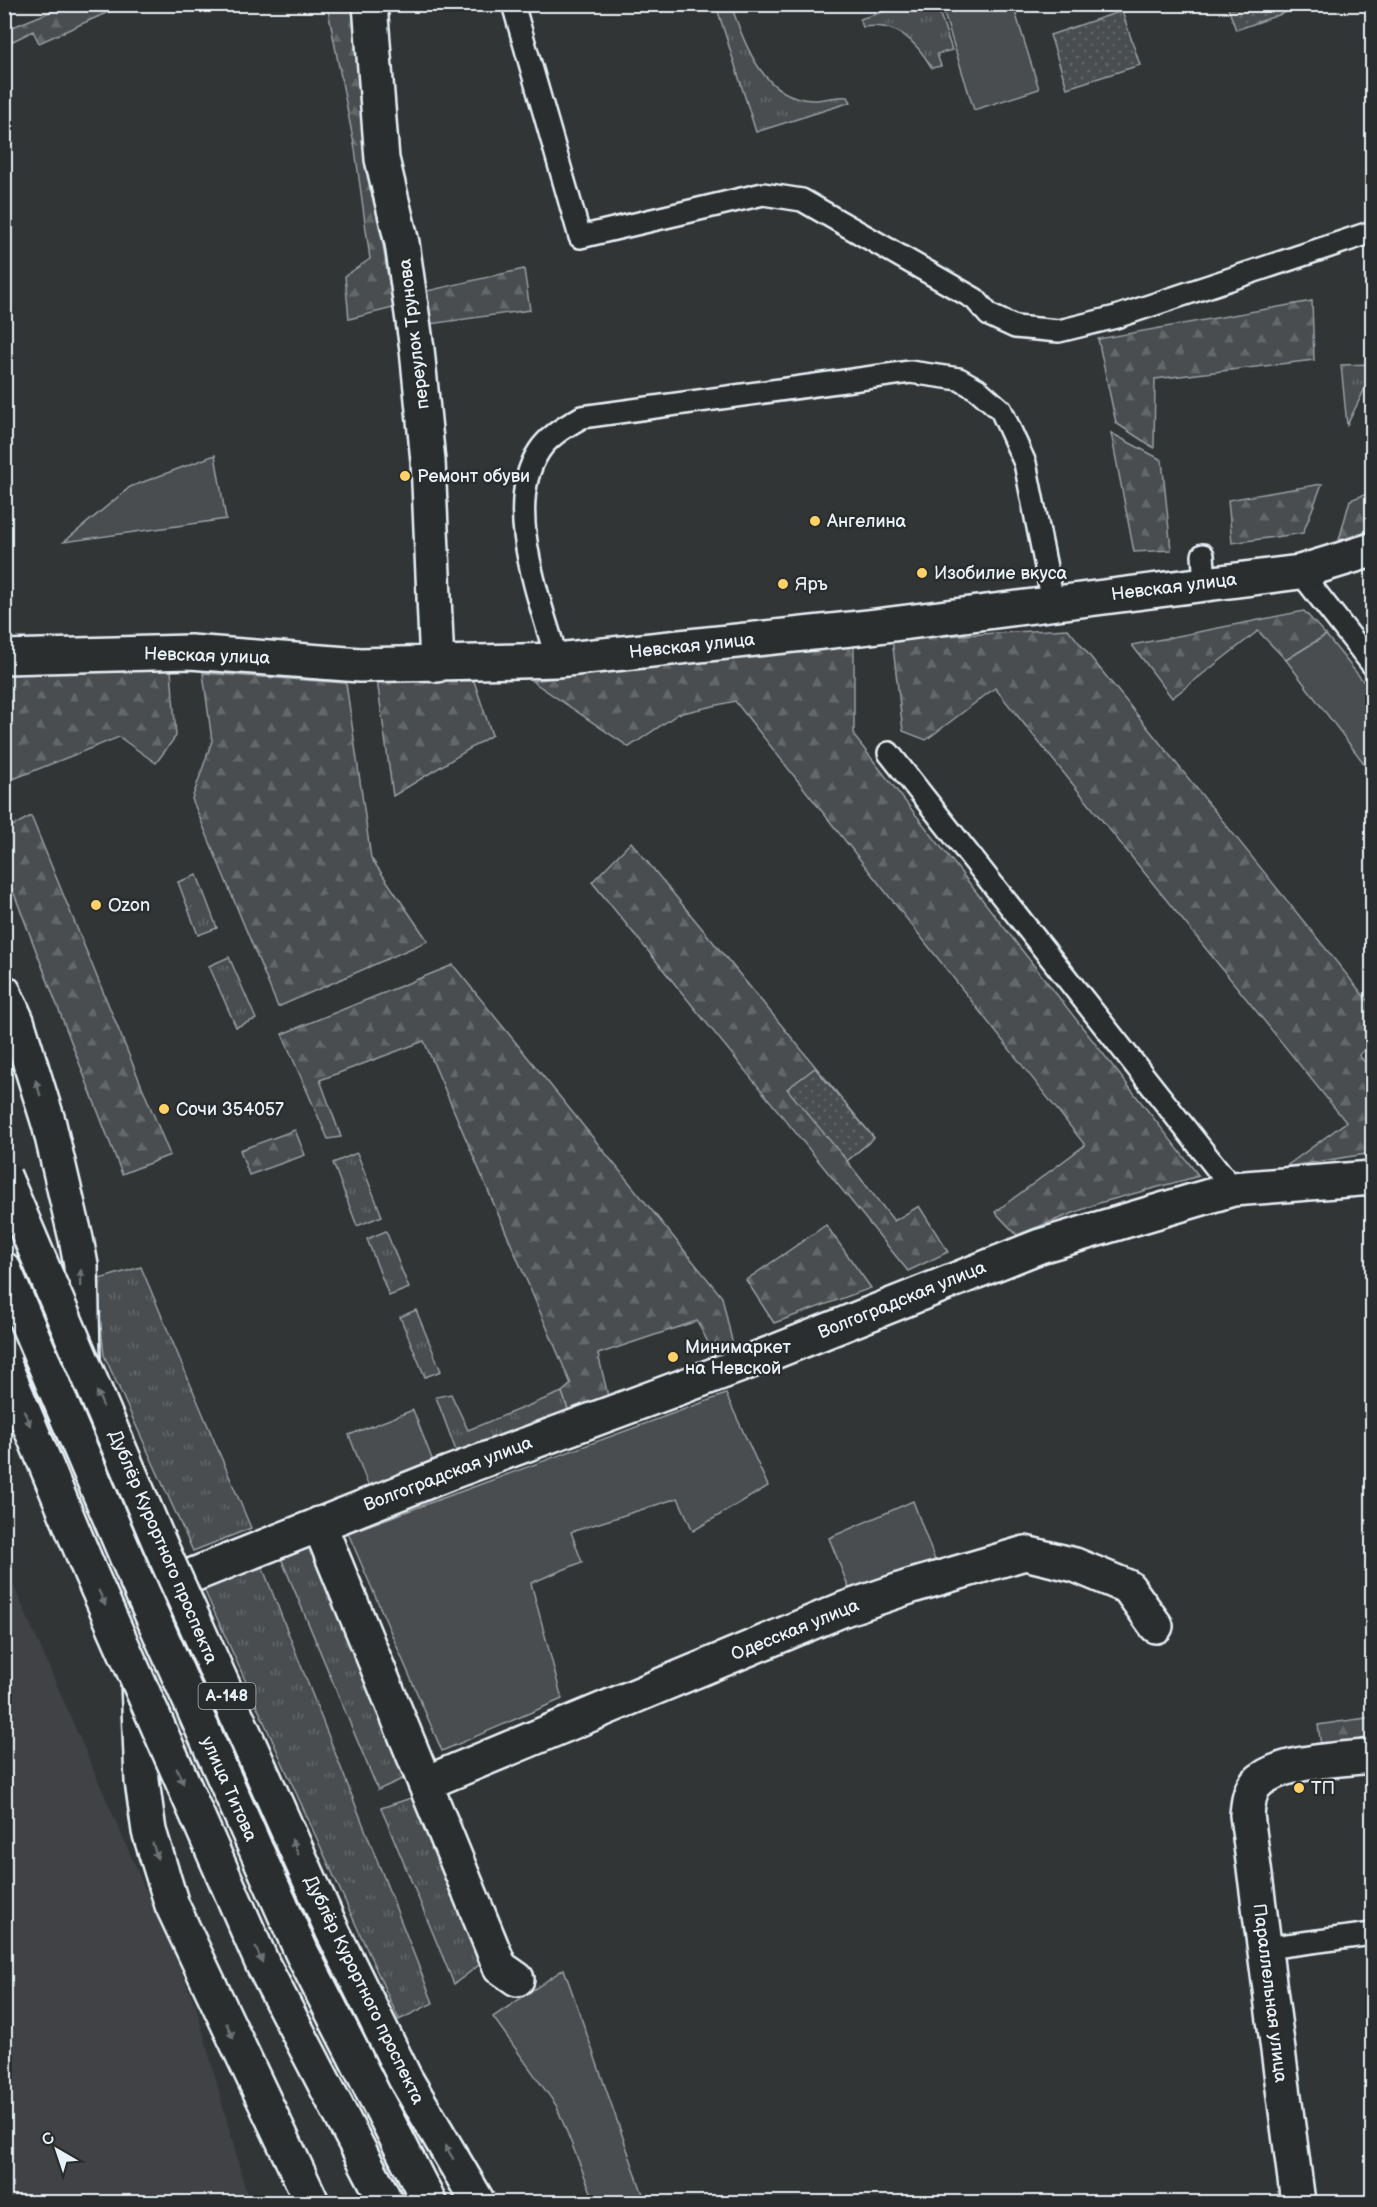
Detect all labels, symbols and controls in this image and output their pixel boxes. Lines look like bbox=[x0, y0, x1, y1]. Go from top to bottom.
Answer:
street label: переулок Трунова bbox=[394, 257, 434, 410]
place label: Ремонт обуви bbox=[417, 466, 530, 487]
marker: Ремонт обуви bbox=[398, 469, 412, 483]
place label: Ангелина bbox=[826, 511, 907, 532]
marker: Ангелина bbox=[808, 514, 822, 528]
place label: Изобилие вкуса bbox=[934, 563, 1068, 584]
marker: Изобилие вкуса bbox=[915, 566, 929, 580]
street label: Невская улица bbox=[1110, 569, 1238, 605]
place label: Яръ bbox=[795, 574, 828, 595]
marker: Яръ bbox=[776, 577, 790, 591]
street label: Невская улица bbox=[628, 629, 756, 663]
street label: Невская улица bbox=[144, 643, 271, 669]
place label: Ozon bbox=[108, 895, 150, 916]
marker: Ozon bbox=[89, 898, 103, 912]
one-way arrow bbox=[33, 1079, 42, 1097]
place label: Сочи 354057 bbox=[176, 1099, 284, 1120]
marker: Сочи 354057 bbox=[157, 1102, 171, 1116]
street label: Волгоградская улица bbox=[815, 1257, 989, 1343]
one-way arrow bbox=[76, 1269, 86, 1288]
place label: Минимаркет на Невской bbox=[685, 1337, 792, 1379]
marker: Минимаркет на Невской bbox=[666, 1350, 680, 1364]
one-way arrow bbox=[95, 1389, 105, 1407]
one-way arrow bbox=[22, 1409, 32, 1427]
street label: Дублёр Курортного проспекта bbox=[104, 1427, 222, 1667]
street label: Волгоградская улица bbox=[361, 1432, 536, 1516]
one-way arrow bbox=[97, 1589, 107, 1607]
street label: Одесская улица bbox=[728, 1595, 862, 1665]
road number: А-148 bbox=[198, 1683, 256, 1709]
street label: улица Титова bbox=[197, 1733, 262, 1845]
one-way arrow bbox=[175, 1768, 185, 1786]
place label: ТП bbox=[1311, 1778, 1335, 1799]
marker: ТП bbox=[1292, 1781, 1306, 1795]
one-way arrow bbox=[289, 1838, 299, 1856]
one-way arrow bbox=[151, 1842, 161, 1860]
street label: Дублёр Курортного проспекта bbox=[299, 1872, 429, 2108]
street label: Параллельная улица bbox=[1249, 1902, 1291, 2084]
one-way arrow bbox=[254, 1946, 264, 1964]
one-way arrow bbox=[226, 2022, 235, 2039]
north arrow bbox=[27, 2120, 87, 2180]
text: С bbox=[38, 2129, 59, 2150]
one-way arrow bbox=[443, 2144, 454, 2160]

